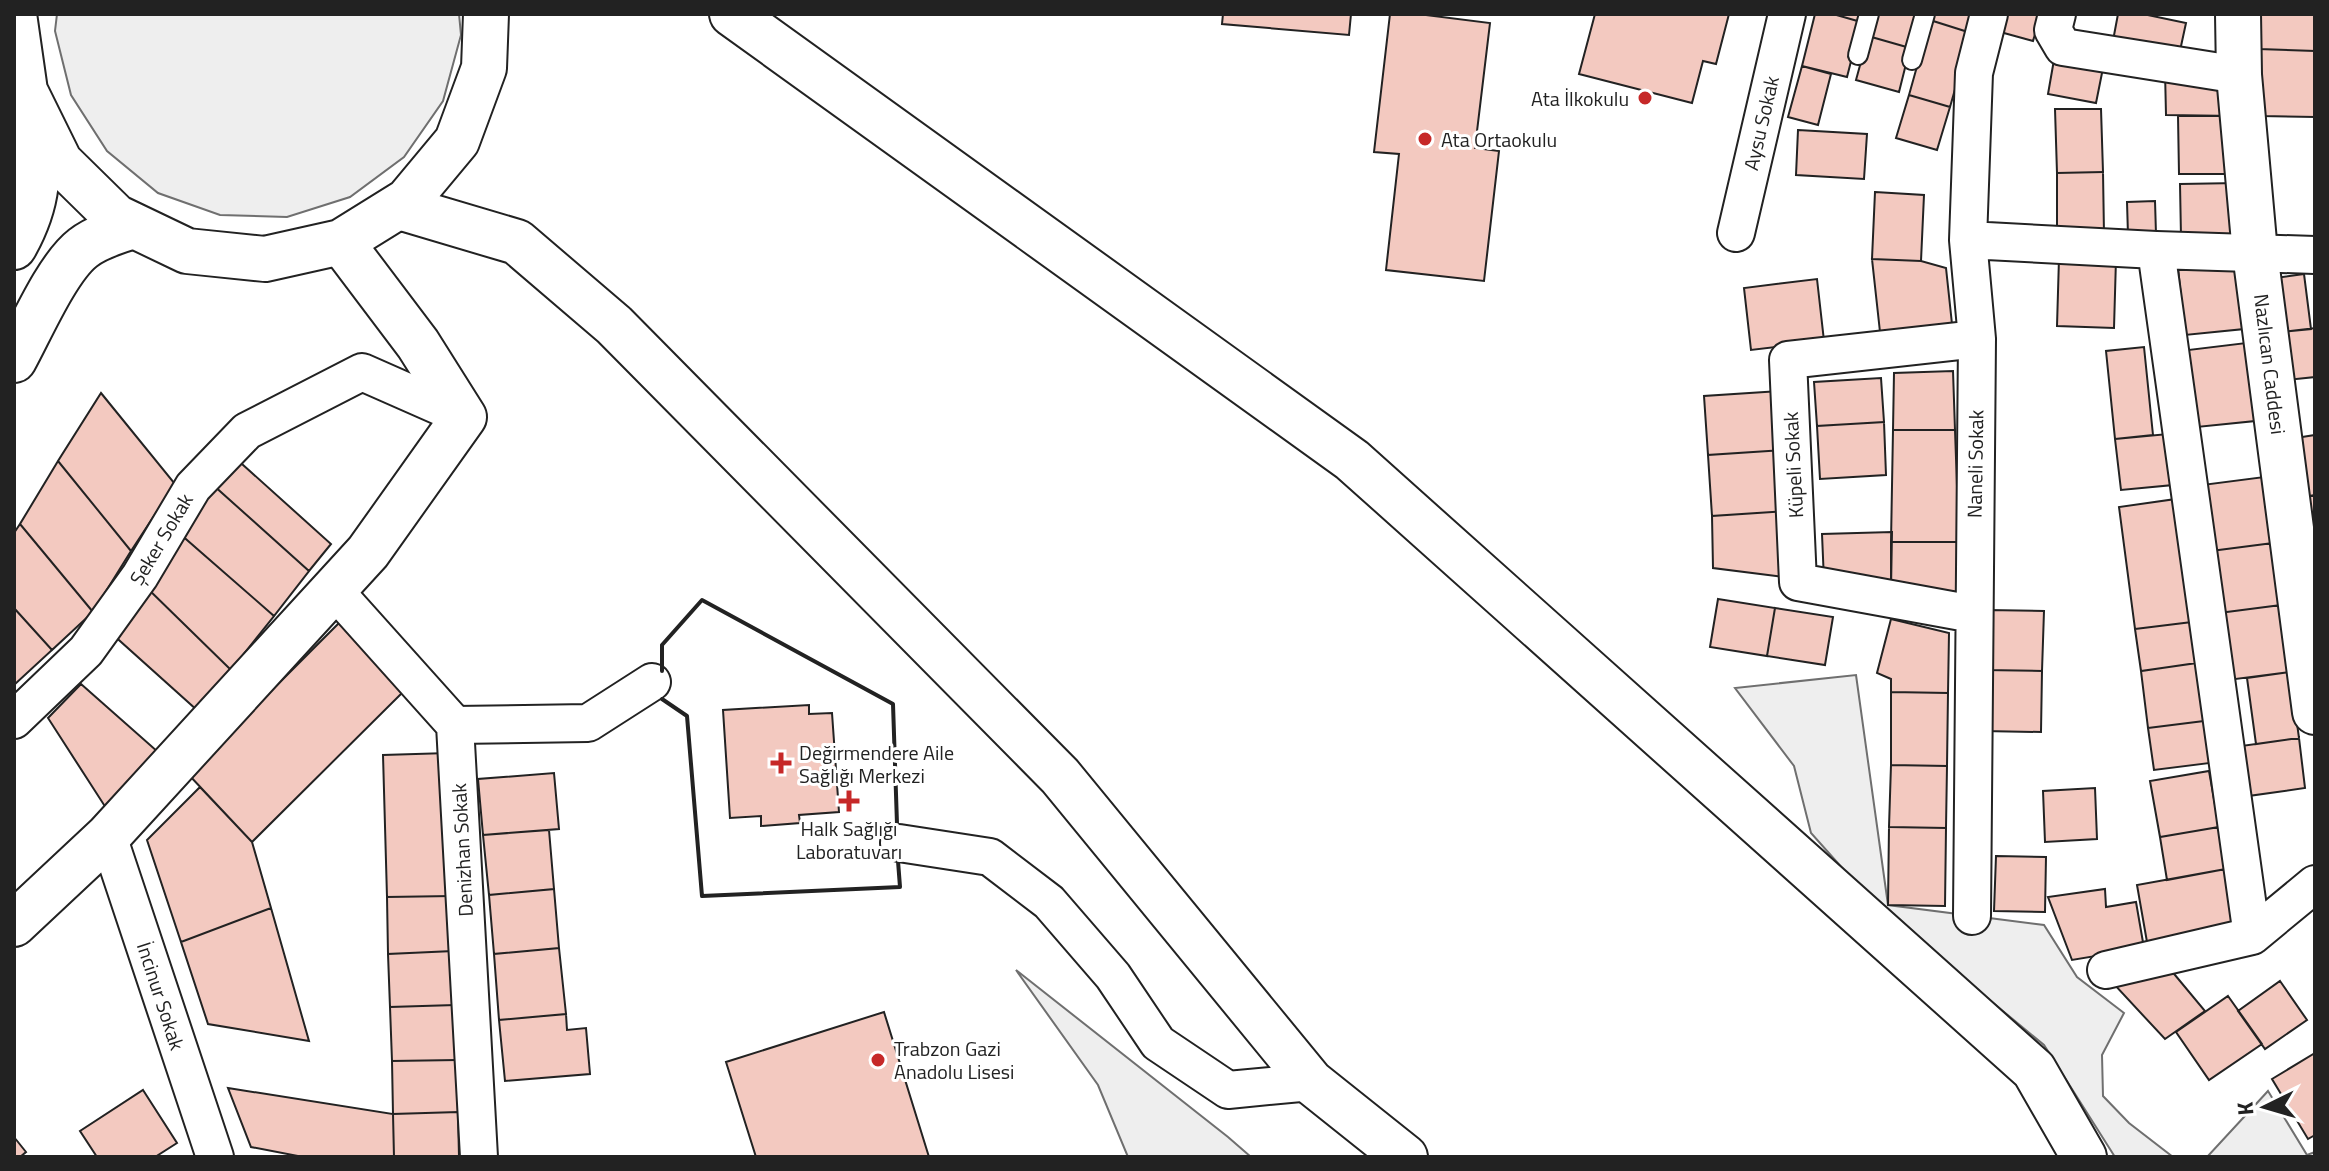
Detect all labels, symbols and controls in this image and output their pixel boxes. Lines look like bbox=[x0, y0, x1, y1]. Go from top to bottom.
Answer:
street label: Aysu Sokak bbox=[1735, 72, 1787, 173]
place label: Ata İlkokulu bbox=[1531, 83, 1629, 114]
marker: Ata İlkokulu bbox=[1636, 89, 1654, 107]
place label: Ata Ortaokulu bbox=[1441, 124, 1557, 155]
marker: Ata Ortaokulu bbox=[1416, 130, 1434, 148]
street label: Nazlıcan Caddesi bbox=[2246, 292, 2294, 436]
street label: Naneli Sokak bbox=[1959, 409, 1991, 518]
street label: Küpeli Sokak bbox=[1775, 411, 1811, 519]
street label: Şeker Sokak bbox=[121, 487, 201, 591]
place label: Değirmendere Aile Sağlığı Merkezi bbox=[799, 737, 954, 791]
marker: Değirmendere Aile Sağlığı Merkezi bbox=[770, 752, 792, 774]
street label: Denizhan Sokak bbox=[443, 782, 481, 918]
marker: Halk Sağlığı Laboratuvarı bbox=[838, 790, 860, 812]
place label: Halk Sağlığı Laboratuvarı bbox=[796, 813, 902, 867]
street label: İncinur Sokak bbox=[129, 938, 193, 1054]
place label: Trabzon Gazi Anadolu Lisesi bbox=[894, 1033, 1015, 1087]
marker: Trabzon Gazi Anadolu Lisesi bbox=[869, 1051, 887, 1069]
north arrow bbox=[2225, 1067, 2305, 1147]
text: K bbox=[2228, 1101, 2263, 1117]

